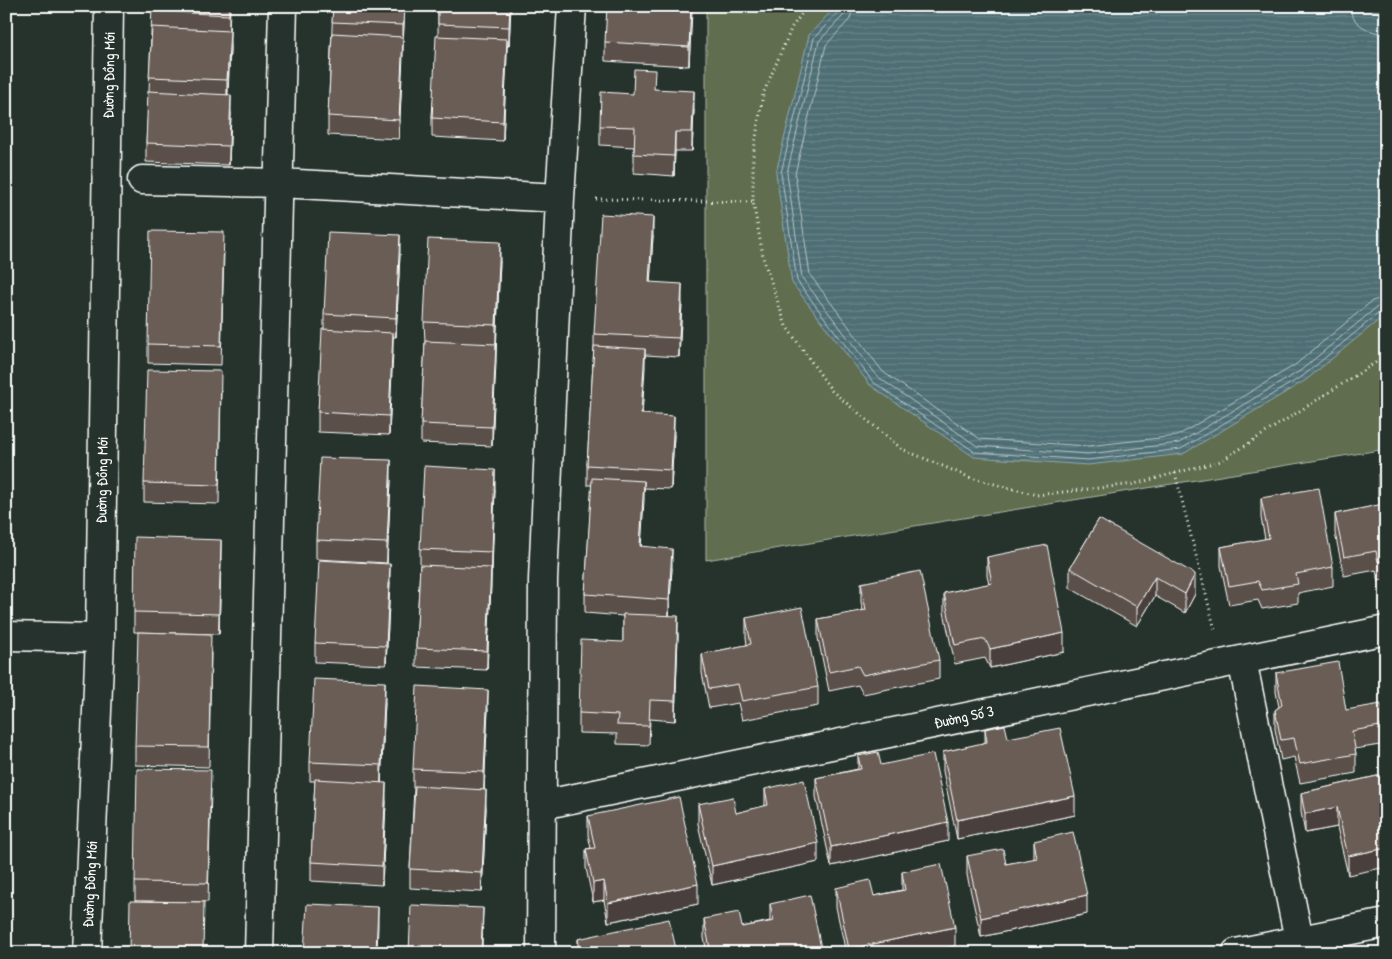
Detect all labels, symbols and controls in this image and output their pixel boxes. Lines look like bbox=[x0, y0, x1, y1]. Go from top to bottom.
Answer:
street label: Đường Đồng Mới bbox=[97, 31, 120, 119]
street label: Đường Đồng Mới bbox=[90, 436, 113, 524]
street label: Đường Số 3 bbox=[932, 700, 996, 733]
street label: Đường Đồng Mới bbox=[77, 840, 102, 928]

